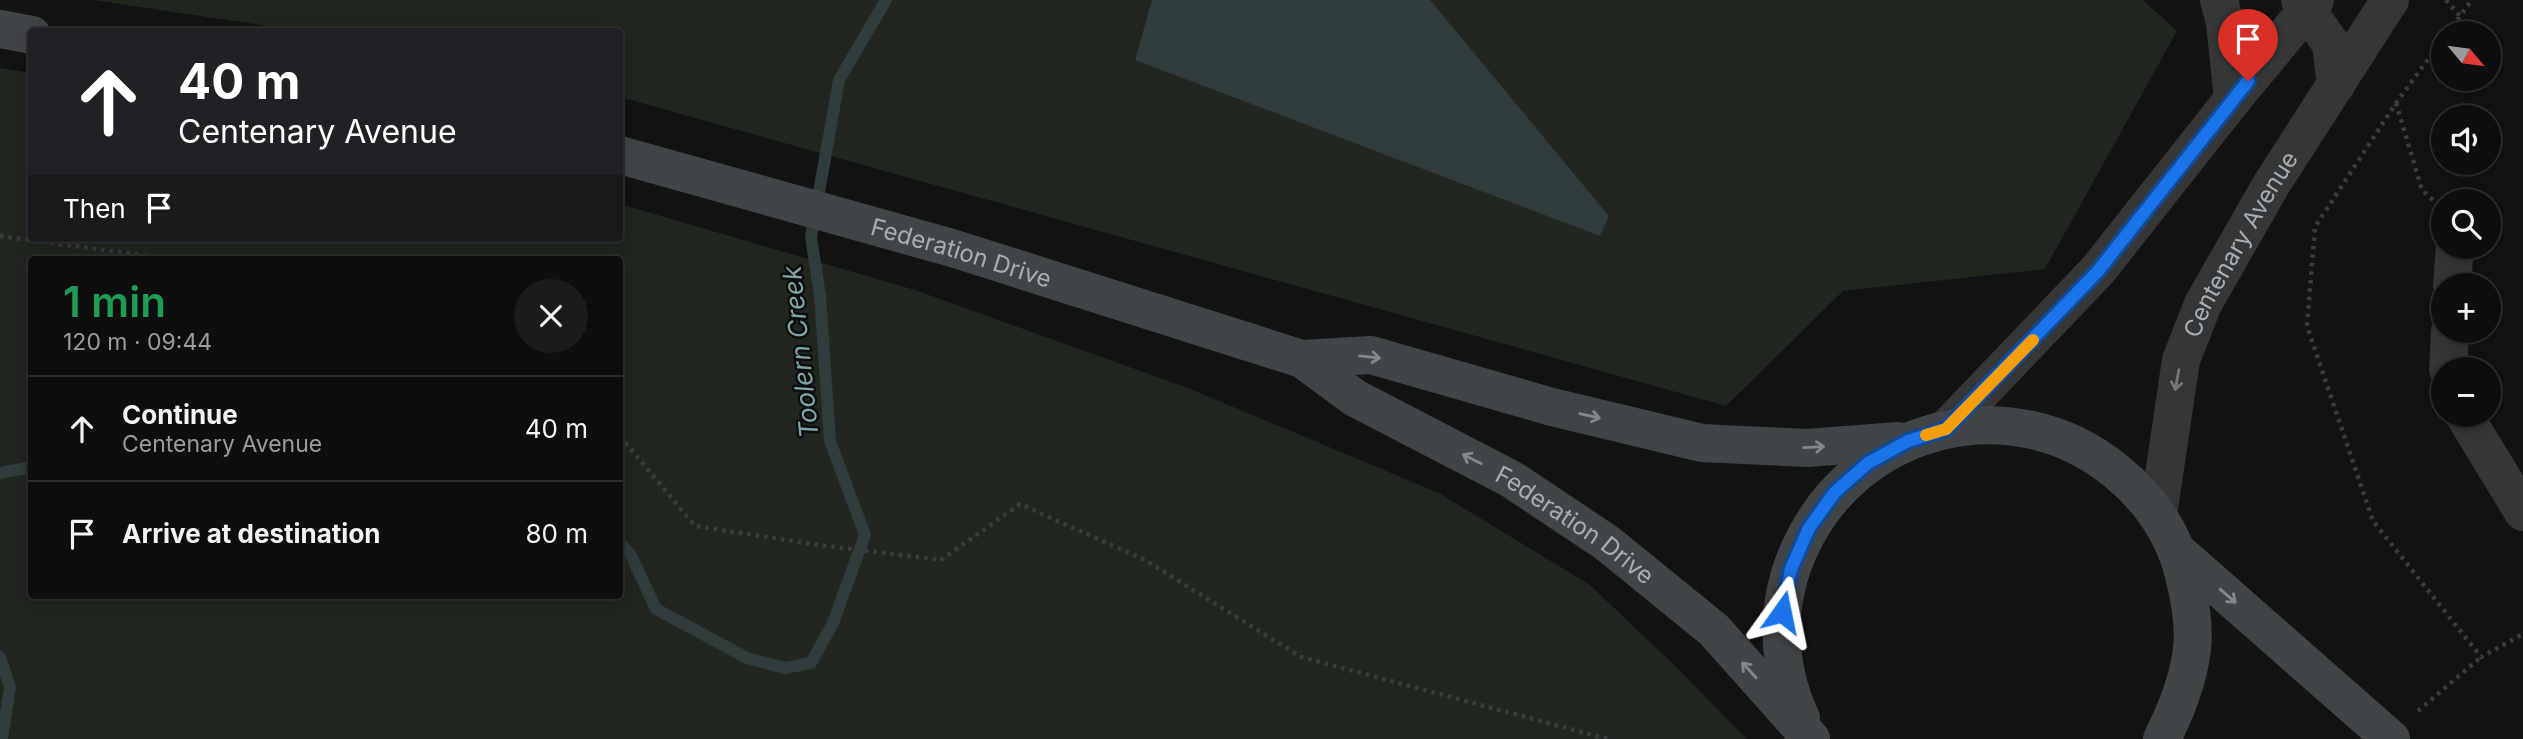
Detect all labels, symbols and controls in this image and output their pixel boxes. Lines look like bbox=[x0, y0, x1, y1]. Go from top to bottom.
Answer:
pin bbox=[2218, 9, 2278, 81]
icon: arrive bbox=[2229, 20, 2267, 58]
north arrow bbox=[2431, 21, 2501, 91]
map controls bbox=[2431, 21, 2501, 427]
text: 40 m bbox=[178, 52, 301, 111]
icon: ahead bbox=[63, 56, 154, 147]
button: sound bbox=[2431, 105, 2501, 175]
text: Centenary Avenue bbox=[178, 112, 457, 151]
street label: Centenary Avenue bbox=[2177, 146, 2304, 341]
icon: arrive bbox=[140, 189, 178, 227]
button: search bbox=[2431, 189, 2501, 259]
text: Then bbox=[63, 193, 126, 224]
street label: Federation Drive bbox=[868, 212, 1055, 293]
water label: Toolern Creek bbox=[775, 264, 824, 440]
button: + bbox=[2431, 273, 2501, 343]
text: 1 min bbox=[63, 276, 166, 327]
button: close bbox=[514, 279, 588, 353]
text: 120 m · 09:44 bbox=[63, 328, 212, 356]
one-way arrow bbox=[1358, 351, 1381, 364]
button: − bbox=[2431, 357, 2501, 427]
one-way arrow bbox=[2170, 369, 2183, 391]
text: Continue bbox=[122, 399, 238, 430]
icon: ahead bbox=[63, 410, 101, 448]
one-way arrow bbox=[1578, 410, 1601, 423]
text: 40 m bbox=[525, 413, 588, 444]
text: Centenary Avenue bbox=[122, 430, 322, 458]
one-way arrow bbox=[1802, 440, 1825, 453]
one-way arrow bbox=[1462, 452, 1483, 465]
street label: Federation Drive bbox=[1491, 459, 1660, 590]
icon: arrive bbox=[63, 515, 101, 553]
text: Arrive at destination bbox=[122, 518, 381, 549]
text: 80 m bbox=[525, 518, 588, 549]
position arrow bbox=[1745, 575, 1819, 649]
one-way arrow bbox=[2219, 588, 2237, 604]
one-way arrow bbox=[1741, 661, 1757, 679]

